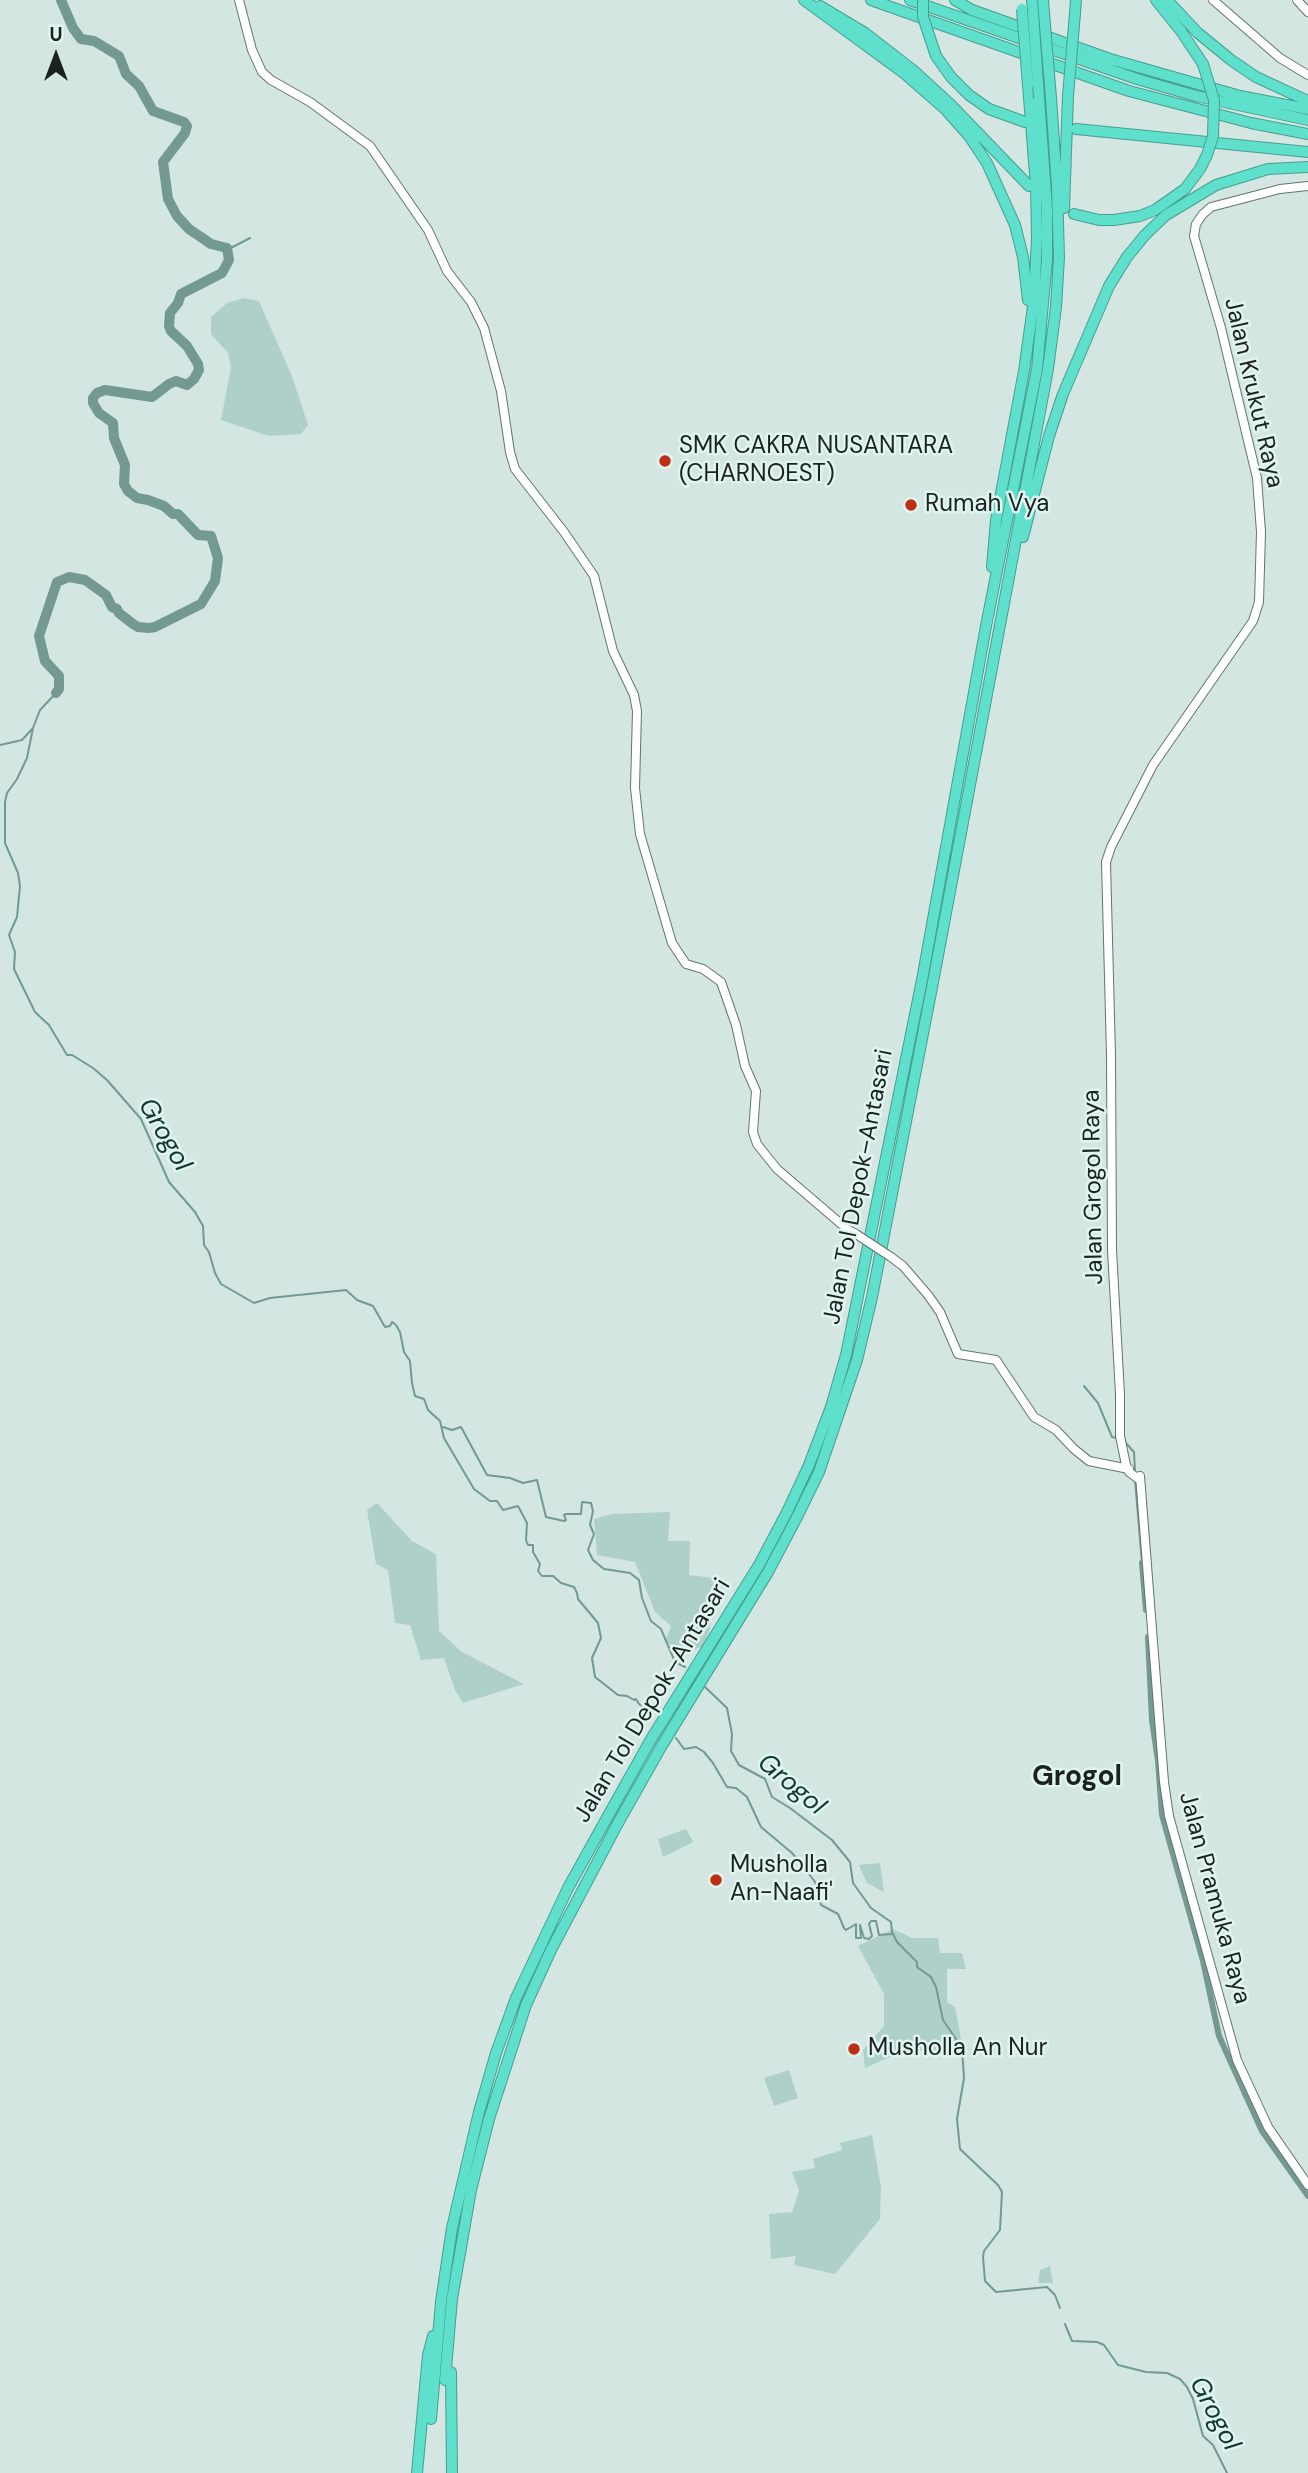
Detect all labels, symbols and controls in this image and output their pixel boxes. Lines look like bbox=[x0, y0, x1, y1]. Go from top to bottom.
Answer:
north arrow bbox=[21, 21, 91, 91]
text: U bbox=[49, 22, 63, 47]
street label: Jalan Krukut Raya bbox=[1217, 295, 1289, 491]
place label: SMK CAKRA NUSANTARA (CHARNOEST) bbox=[679, 433, 953, 489]
marker: SMK CAKRA NUSANTARA (CHARNOEST) bbox=[657, 453, 673, 469]
place label: Rumah Vya bbox=[925, 491, 1049, 519]
marker: Rumah Vya bbox=[903, 497, 919, 513]
street label: Jalan Tol Depok–Antasari bbox=[818, 1047, 900, 1327]
street label: Jalan Grogol Raya bbox=[1078, 1089, 1110, 1285]
water label: Grogol bbox=[131, 1093, 197, 1177]
street label: Jalan Tol Depok–Antasari bbox=[569, 1574, 737, 1828]
water label: Grogol bbox=[751, 1748, 831, 1822]
district label: Grogol bbox=[1032, 1761, 1122, 1795]
street label: Jalan Pramuka Raya bbox=[1172, 1789, 1256, 2007]
place label: Musholla An-Naafi' bbox=[730, 1852, 833, 1908]
marker: Musholla An-Naafi' bbox=[708, 1872, 724, 1888]
place label: Musholla An Nur bbox=[868, 2035, 1047, 2063]
marker: Musholla An Nur bbox=[846, 2041, 862, 2057]
water label: Grogol bbox=[1182, 2372, 1246, 2456]

